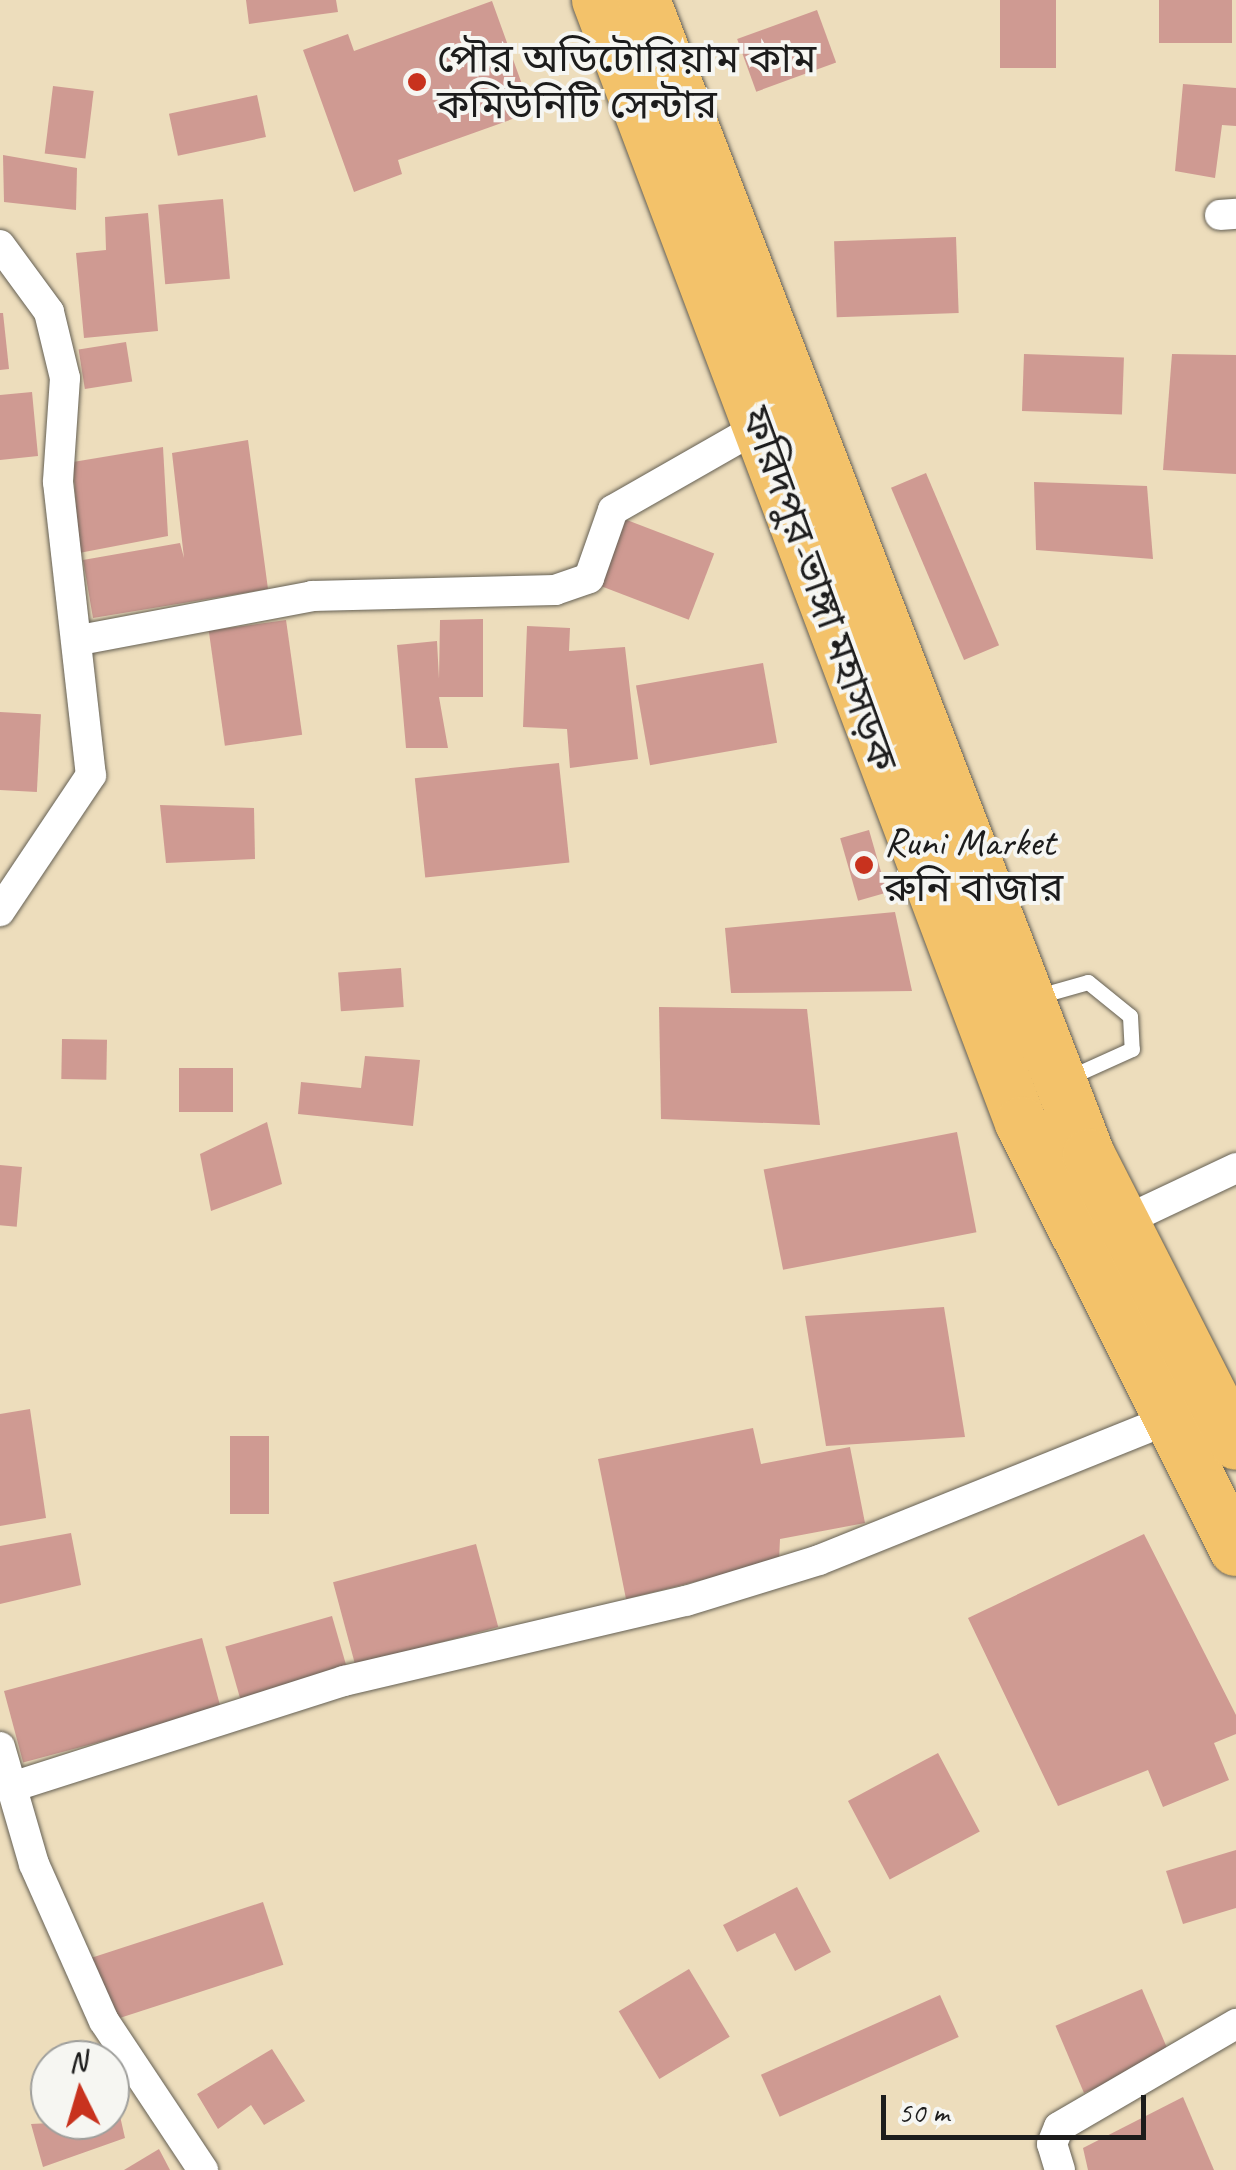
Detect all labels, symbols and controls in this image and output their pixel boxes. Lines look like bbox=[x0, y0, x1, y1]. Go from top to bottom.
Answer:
place label: পৌর অডিটোরিয়াম কাম কমিউনিটি সেন্টার bbox=[437, 35, 816, 129]
marker: পৌর অডিটোরিয়াম কাম কমিউনিটি সেন্টার bbox=[406, 71, 428, 93]
street label: ফরিদপুর-ভাঙ্গা মহাসড়ক bbox=[731, 400, 907, 778]
place label: Runi Market রুনি বাজার bbox=[884, 818, 1063, 912]
marker: Runi Market রুনি বাজার bbox=[853, 854, 875, 876]
north arrow bbox=[30, 2040, 130, 2140]
text: N bbox=[67, 2043, 88, 2080]
scale bar bbox=[886, 2075, 1151, 2137]
text: 50 m bbox=[898, 2093, 949, 2131]

